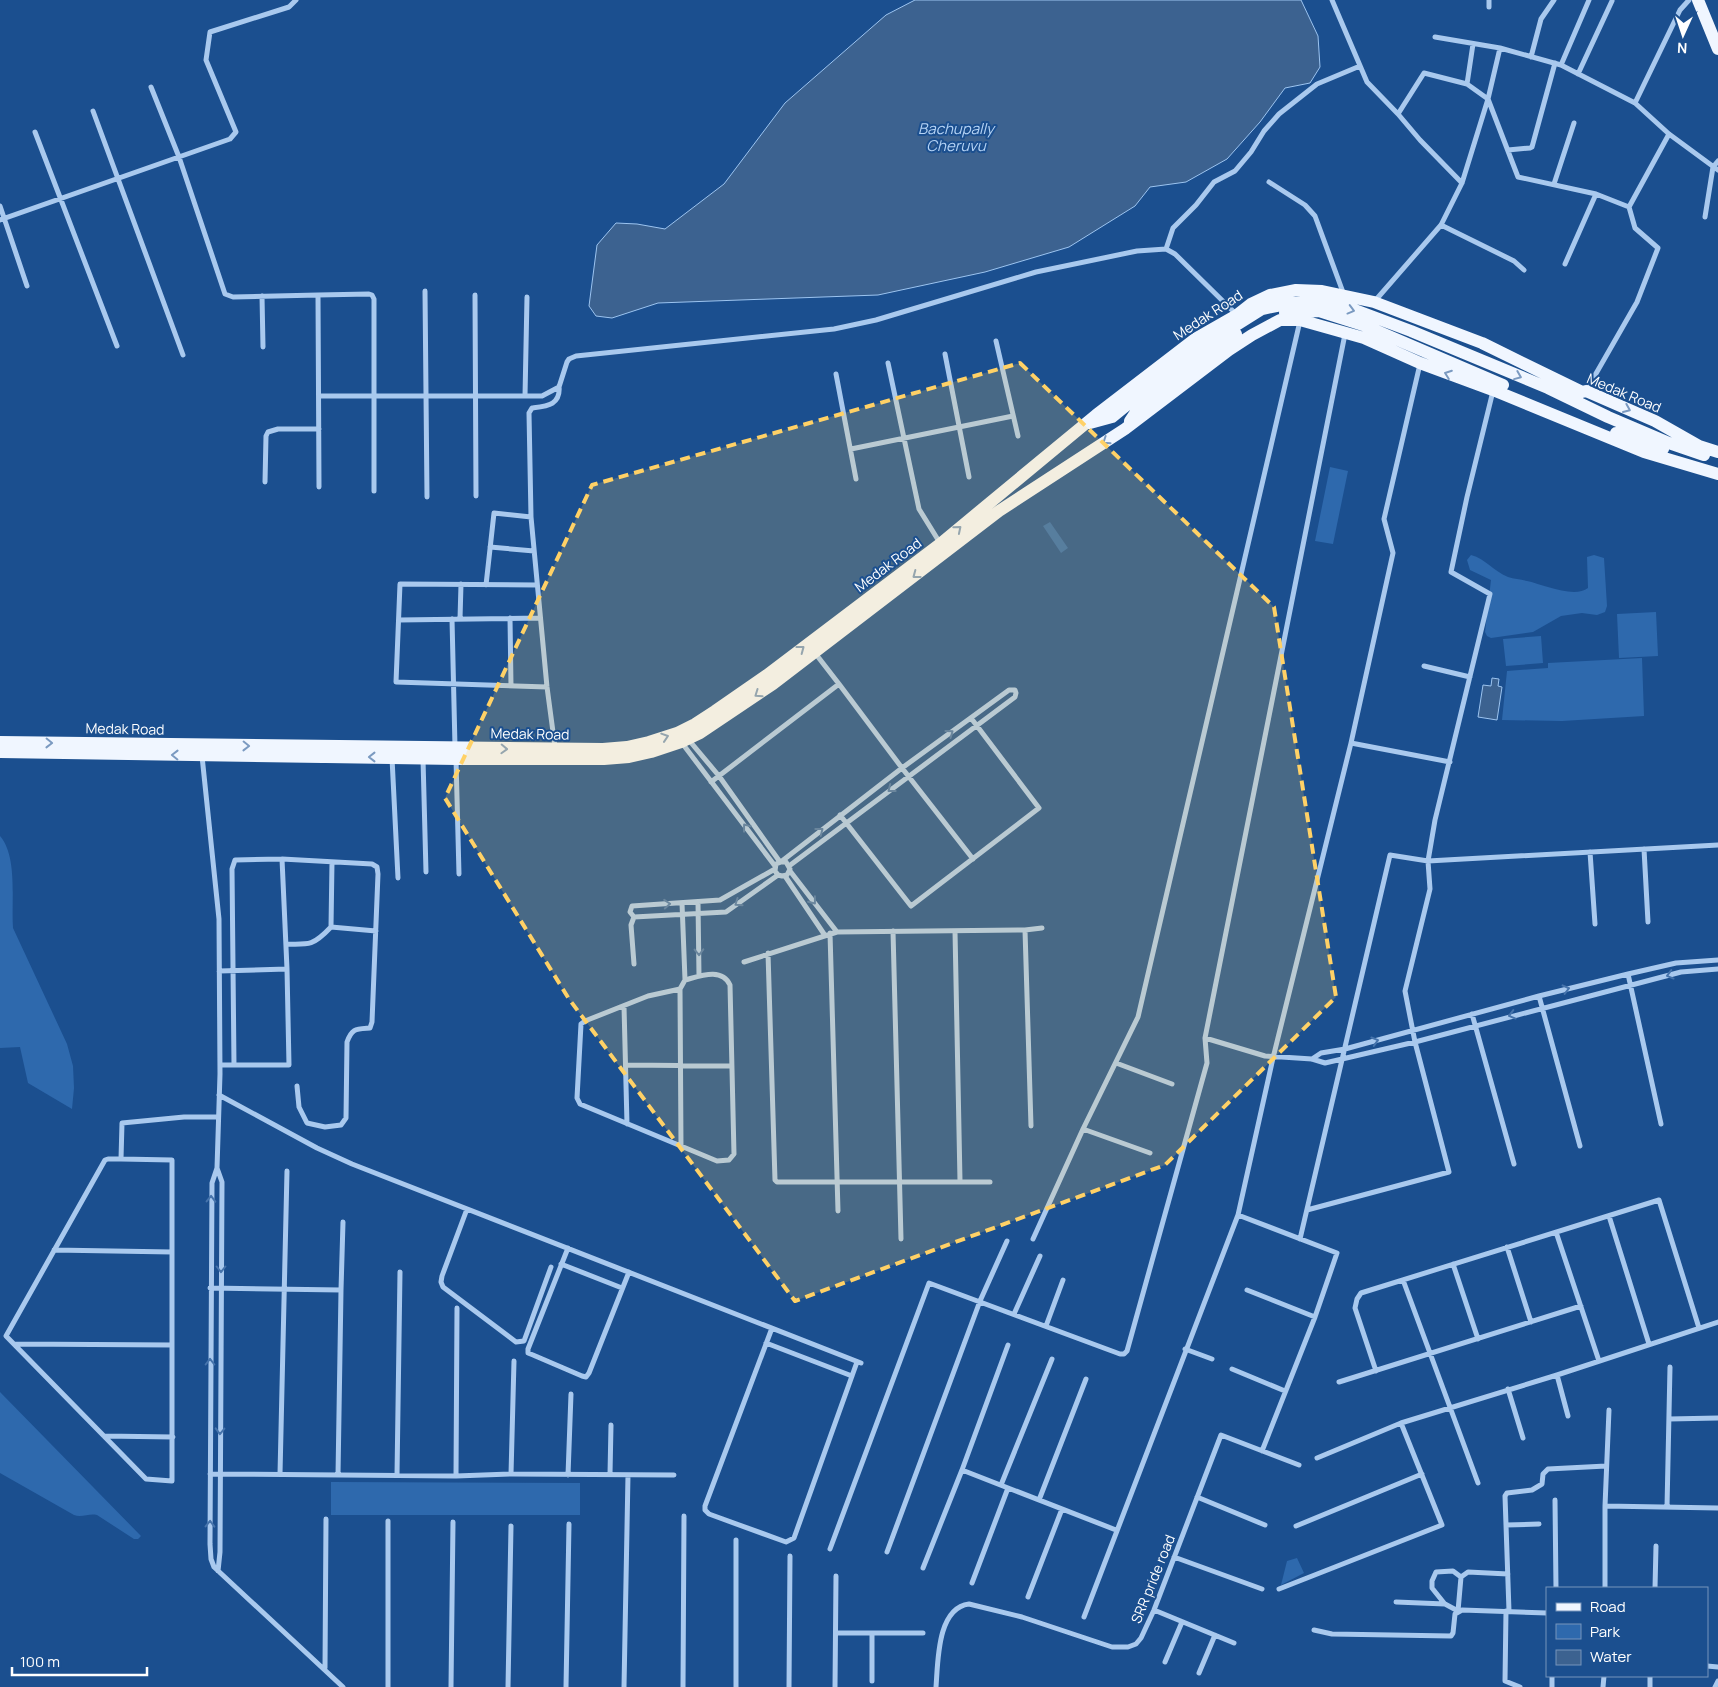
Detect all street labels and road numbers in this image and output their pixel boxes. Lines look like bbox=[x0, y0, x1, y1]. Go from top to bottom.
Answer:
street label: Medak Road bbox=[1169, 285, 1246, 344]
street label: Medak Road bbox=[1584, 368, 1664, 417]
street label: Medak Road bbox=[850, 533, 925, 596]
street label: Medak Road bbox=[85, 718, 165, 739]
street label: Medak Road bbox=[490, 723, 570, 744]
street label: SRR pride road bbox=[1126, 1532, 1179, 1626]

